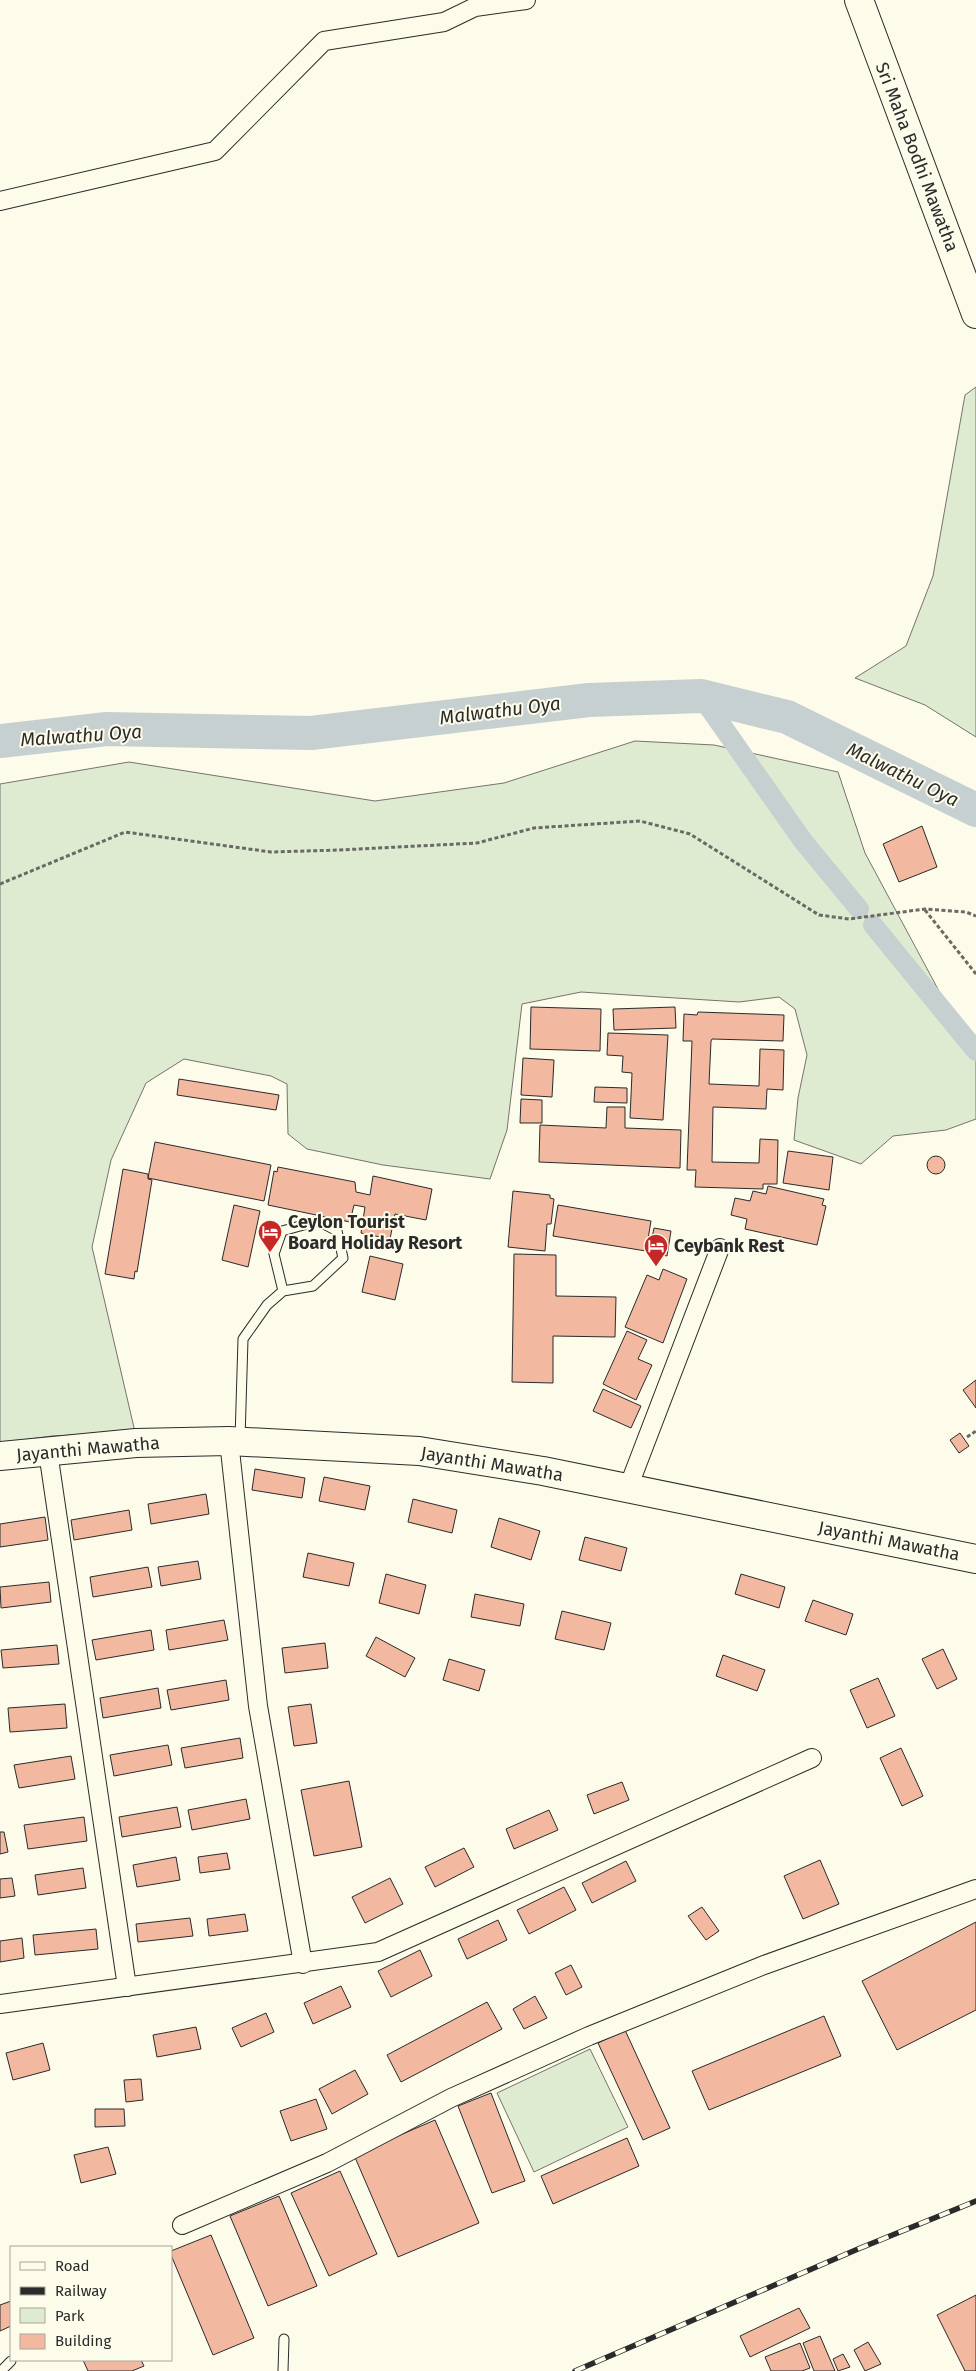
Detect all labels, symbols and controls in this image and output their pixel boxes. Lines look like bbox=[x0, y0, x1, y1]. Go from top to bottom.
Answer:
street label: Sri Maha Bodhi Mawatha bbox=[871, 59, 963, 255]
water label: Malwathu Oya bbox=[438, 692, 562, 729]
water label: Malwathu Oya bbox=[19, 720, 143, 751]
water label: Malwathu Oya bbox=[843, 737, 963, 812]
place label: Ceylon Tourist Board Holiday Resort bbox=[288, 1211, 463, 1254]
hotel icon: Ceylon Tourist Board Holiday Resort bbox=[257, 1219, 283, 1253]
hotel icon: Ceybank Rest bbox=[643, 1233, 669, 1267]
place label: Ceybank Rest bbox=[674, 1235, 786, 1257]
street label: Jayanthi Mawatha bbox=[15, 1432, 161, 1466]
street label: Jayanthi Mawatha bbox=[419, 1442, 565, 1486]
street label: Jayanthi Mawatha bbox=[816, 1516, 962, 1566]
legend bbox=[10, 2246, 172, 2361]
text: Road bbox=[55, 2257, 90, 2275]
text: Railway bbox=[55, 2282, 107, 2300]
text: Park bbox=[55, 2307, 85, 2325]
text: Building bbox=[55, 2332, 111, 2350]

